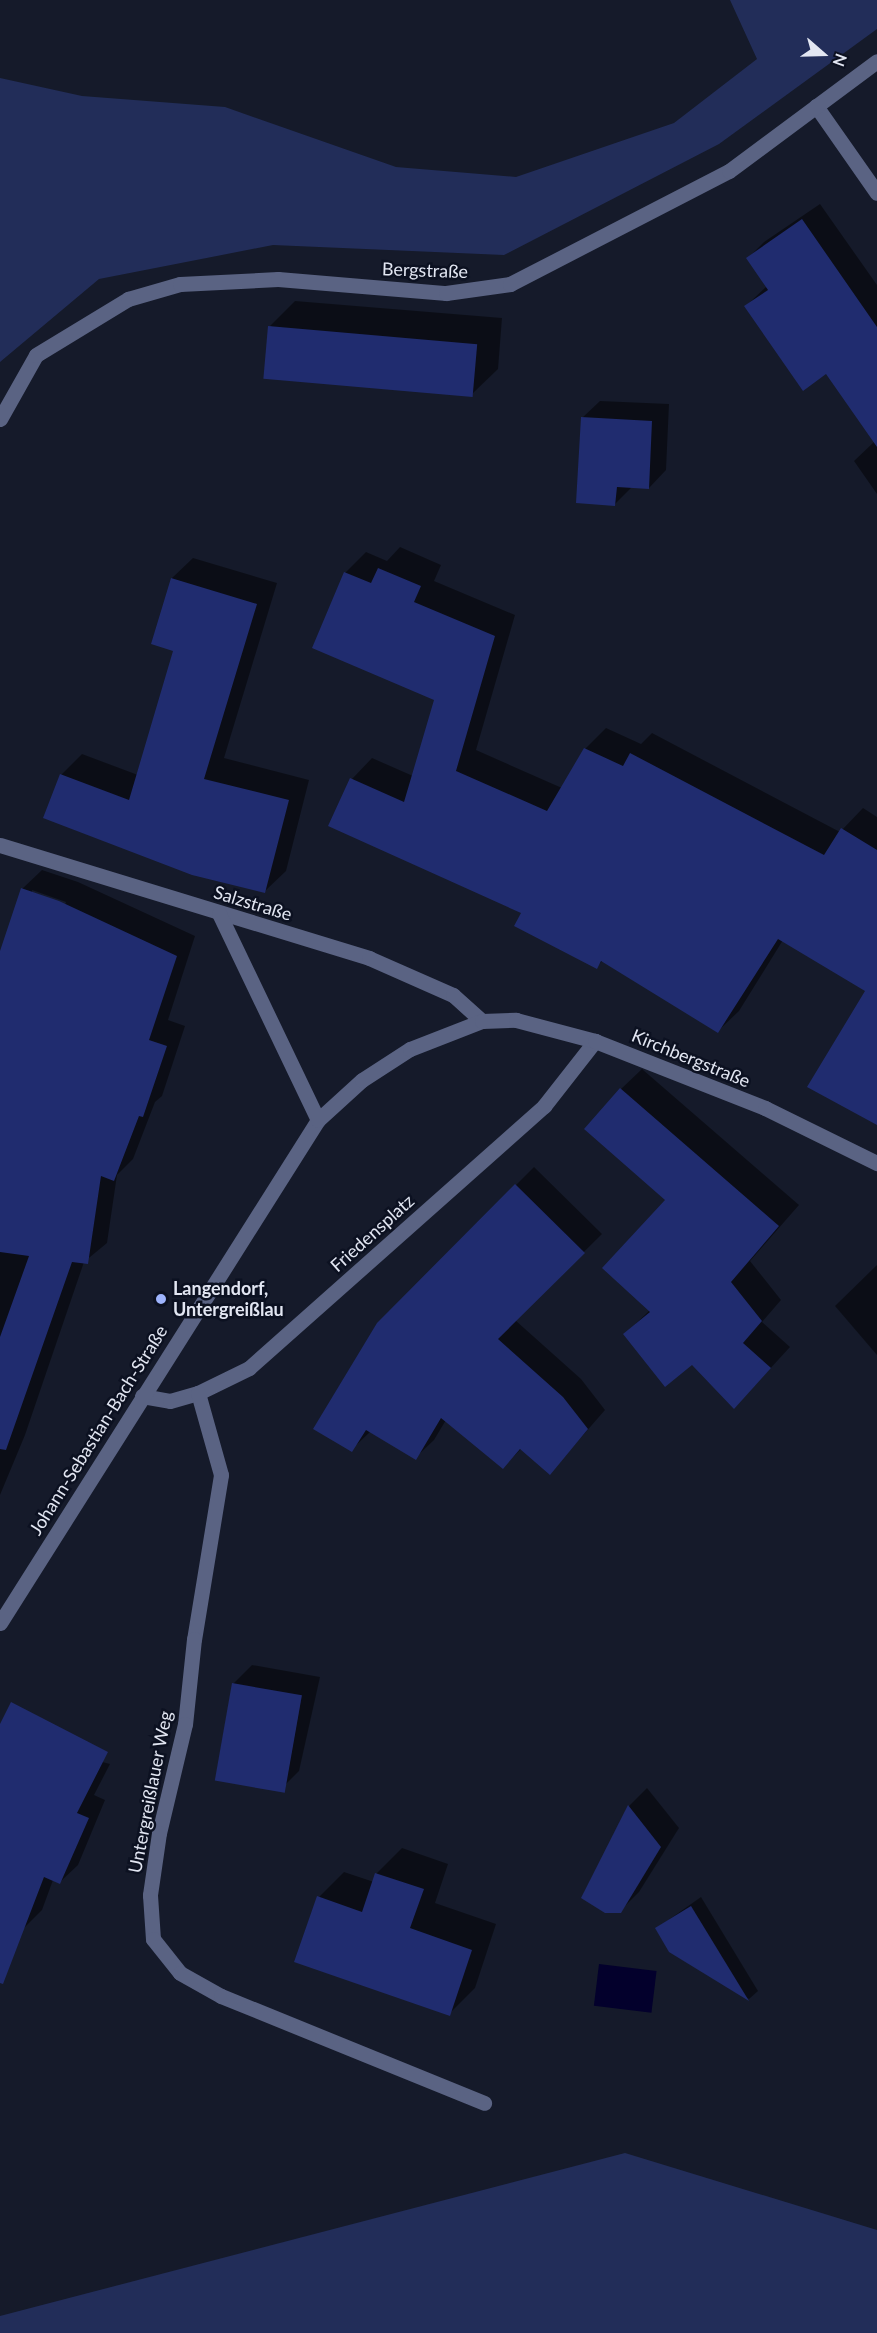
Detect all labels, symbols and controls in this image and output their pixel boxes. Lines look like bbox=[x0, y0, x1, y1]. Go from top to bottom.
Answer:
north arrow bbox=[793, 24, 853, 84]
text: N bbox=[829, 51, 851, 69]
street label: Bergstraße bbox=[382, 258, 468, 282]
street label: Salzstraße bbox=[211, 881, 295, 925]
street label: Kirchbergstraße bbox=[629, 1024, 753, 1092]
street label: Friedensplatz bbox=[326, 1190, 418, 1276]
place label: Langendorf, Untergreißlau bbox=[173, 1278, 284, 1320]
marker: Langendorf, Untergreißlau bbox=[154, 1292, 168, 1306]
street label: Johann-Sebastian-Bach-Straße bbox=[24, 1321, 172, 1539]
street label: Untergreißlauer Weg bbox=[124, 1709, 176, 1875]

